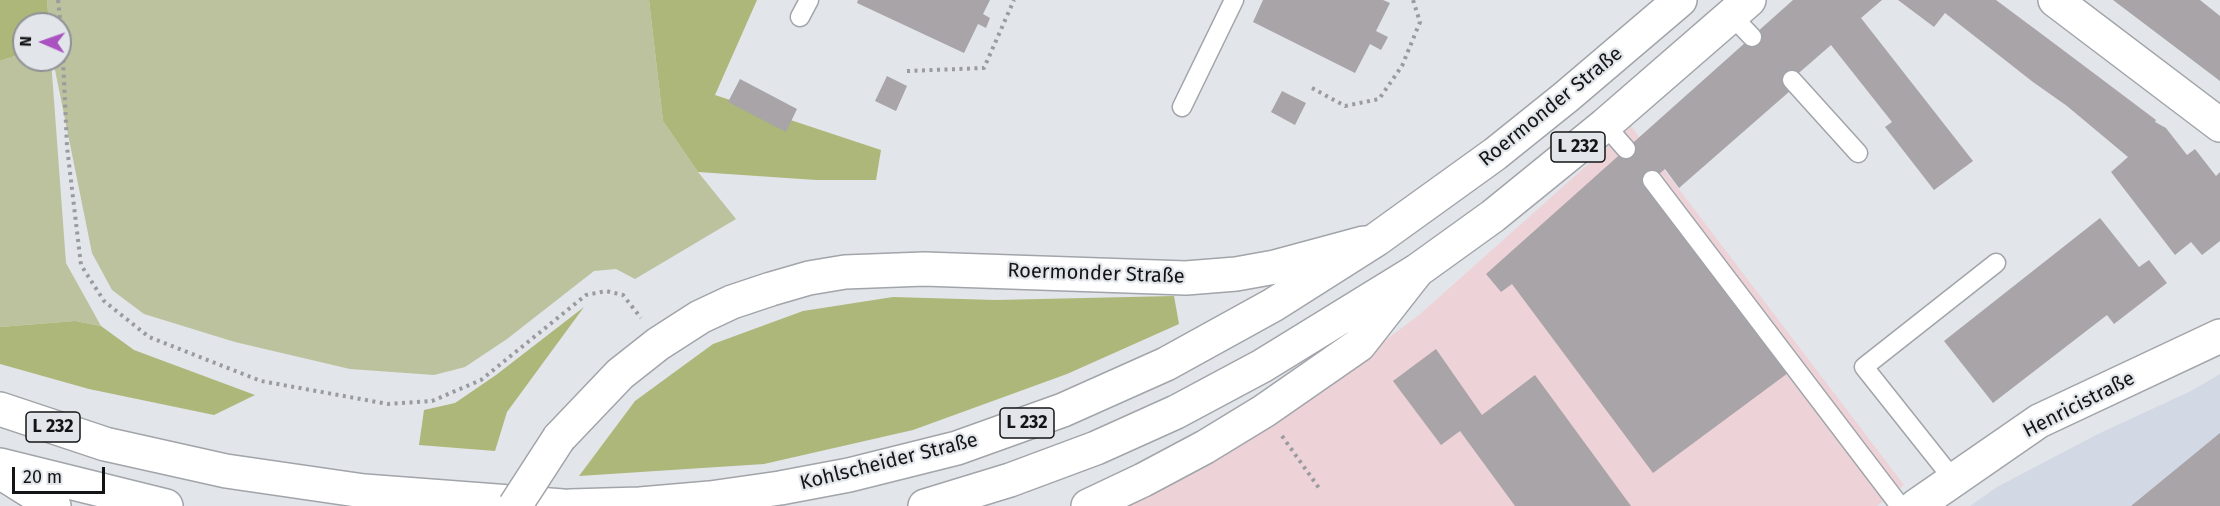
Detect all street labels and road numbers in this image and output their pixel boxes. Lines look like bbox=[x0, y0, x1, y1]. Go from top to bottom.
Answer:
street label: Roermonder Straße bbox=[1475, 42, 1627, 172]
road number: L 232 bbox=[1551, 132, 1605, 162]
street label: Roermonder Straße bbox=[1007, 259, 1185, 289]
street label: Henricistraße bbox=[2019, 367, 2139, 443]
road number: L 232 bbox=[1000, 408, 1054, 438]
road number: L 232 bbox=[26, 412, 80, 442]
street label: Kohlscheider Straße bbox=[798, 428, 980, 496]

